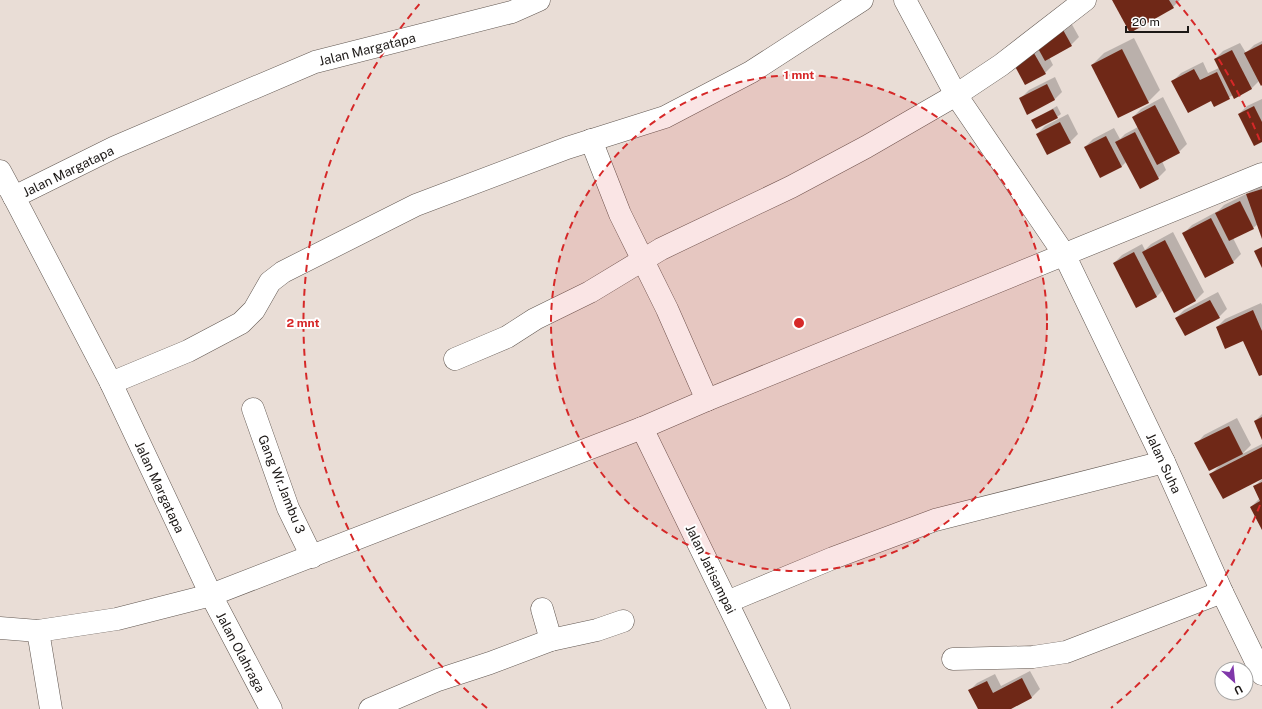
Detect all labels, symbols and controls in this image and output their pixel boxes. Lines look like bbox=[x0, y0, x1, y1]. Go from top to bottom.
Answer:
scale bar bbox=[1126, 8, 1188, 34]
text: 20 m bbox=[1132, 15, 1160, 29]
street label: Jalan Margatapa bbox=[317, 30, 417, 69]
text: 1 mnt bbox=[784, 68, 814, 82]
street label: Jalan Margatapa bbox=[20, 143, 116, 200]
text: 2 mnt bbox=[287, 316, 319, 330]
centre of rings bbox=[792, 316, 806, 330]
street label: Jalan Suha bbox=[1143, 431, 1184, 496]
street label: Gang Wr.Jambu 3 bbox=[255, 433, 308, 536]
street label: Jalan Margatapa bbox=[132, 439, 187, 535]
street label: Jalan Jatisampai bbox=[682, 522, 739, 616]
street label: Jalan Olahraga bbox=[213, 609, 268, 695]
north arrow bbox=[1214, 661, 1254, 701]
text: U bbox=[1232, 683, 1245, 697]

